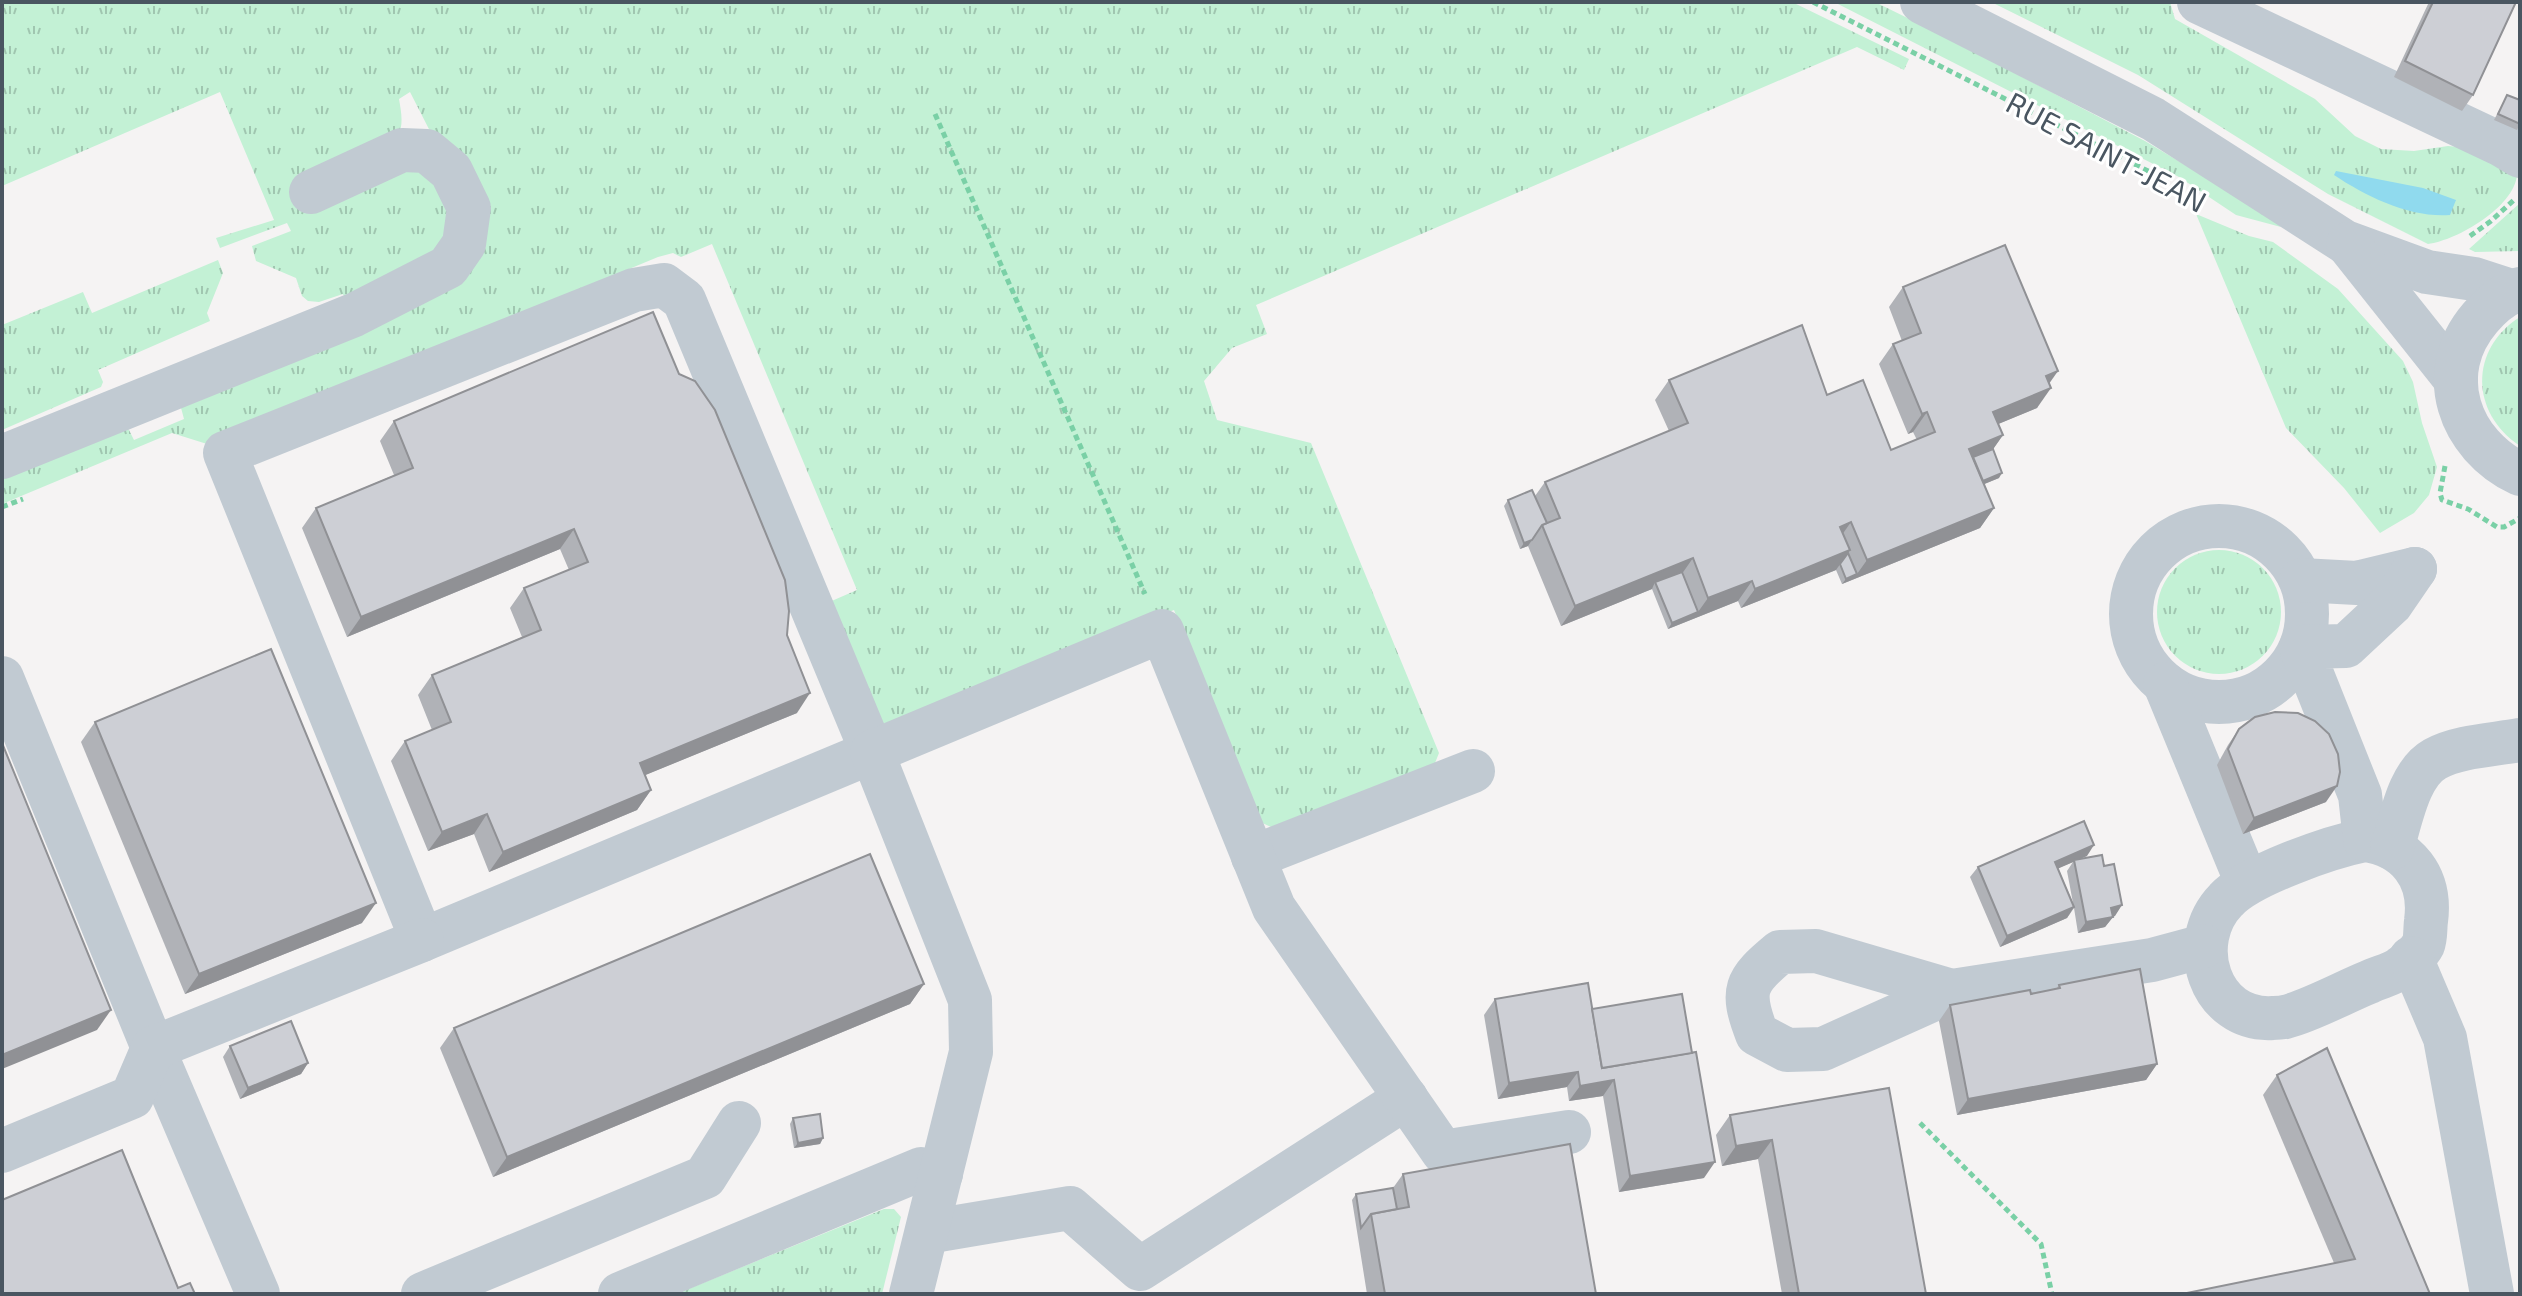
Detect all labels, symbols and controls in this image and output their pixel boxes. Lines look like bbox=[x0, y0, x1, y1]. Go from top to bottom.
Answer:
street label: RUE SAINT-JEAN bbox=[2001, 83, 2213, 219]

